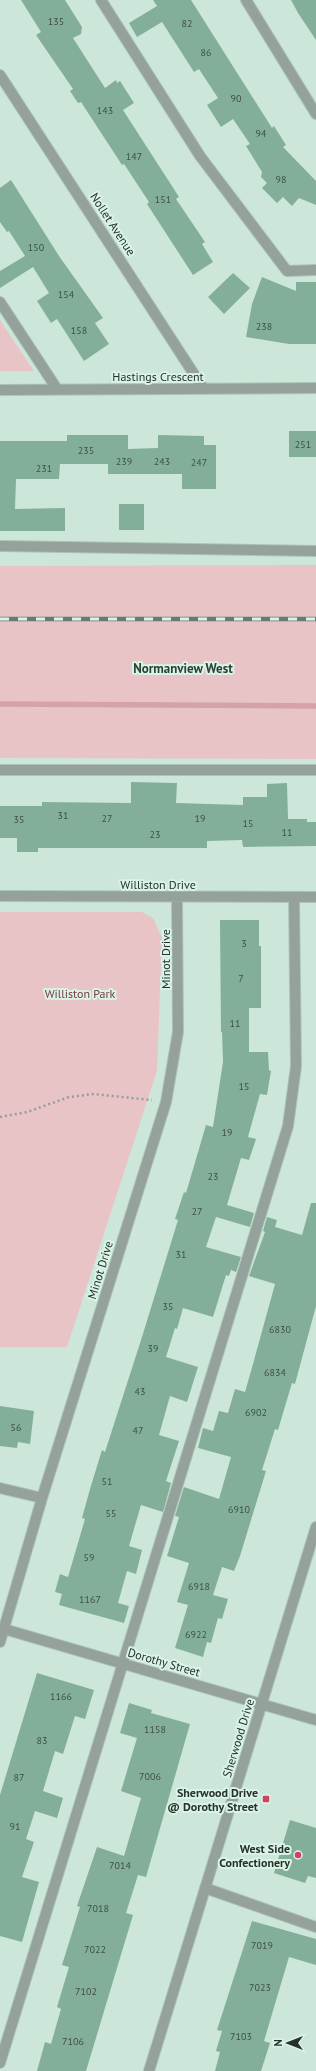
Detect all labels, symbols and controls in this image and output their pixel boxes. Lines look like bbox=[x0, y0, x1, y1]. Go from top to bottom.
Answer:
house number: 135 bbox=[48, 15, 64, 28]
house number: 82 bbox=[182, 17, 192, 30]
house number: 86 bbox=[201, 46, 211, 59]
house number: 90 bbox=[231, 92, 242, 105]
house number: 143 bbox=[97, 104, 113, 117]
house number: 94 bbox=[256, 127, 267, 140]
house number: 147 bbox=[126, 150, 142, 163]
house number: 98 bbox=[276, 173, 286, 186]
street label: Nollet Avenue bbox=[87, 190, 139, 258]
house number: 151 bbox=[155, 193, 171, 206]
house number: 150 bbox=[28, 241, 45, 254]
house number: 154 bbox=[58, 288, 75, 301]
house number: 238 bbox=[256, 320, 272, 333]
house number: 158 bbox=[71, 324, 87, 337]
street label: Hastings Crescent bbox=[112, 369, 204, 384]
house number: 251 bbox=[295, 438, 311, 451]
house number: 235 bbox=[78, 444, 94, 457]
house number: 239 bbox=[116, 455, 132, 468]
house number: 243 bbox=[154, 455, 170, 468]
house number: 247 bbox=[191, 456, 207, 469]
house number: 231 bbox=[36, 462, 52, 475]
district label: Normanview West bbox=[133, 660, 233, 677]
house number: 31 bbox=[58, 809, 68, 822]
house number: 27 bbox=[102, 812, 112, 825]
house number: 19 bbox=[195, 812, 205, 825]
house number: 35 bbox=[14, 813, 24, 826]
house number: 15 bbox=[243, 817, 253, 830]
house number: 11 bbox=[282, 826, 292, 839]
house number: 23 bbox=[150, 828, 160, 841]
street label: Williston Drive bbox=[120, 877, 196, 892]
street label: Minot Drive bbox=[158, 929, 173, 989]
house number: 3 bbox=[241, 937, 247, 950]
house number: 7 bbox=[238, 972, 244, 985]
park label: Williston Park bbox=[45, 986, 116, 1001]
house number: 11 bbox=[230, 1017, 240, 1030]
house number: 15 bbox=[239, 1080, 249, 1093]
house number: 19 bbox=[222, 1126, 232, 1139]
house number: 23 bbox=[208, 1170, 218, 1183]
house number: 27 bbox=[192, 1205, 202, 1218]
street label: Minot Drive bbox=[84, 1239, 116, 1301]
house number: 31 bbox=[176, 1248, 186, 1261]
house number: 35 bbox=[163, 1300, 173, 1313]
house number: 6830 bbox=[269, 1323, 291, 1336]
house number: 39 bbox=[148, 1342, 158, 1355]
house number: 6834 bbox=[264, 1366, 286, 1379]
house number: 43 bbox=[135, 1385, 145, 1398]
house number: 6902 bbox=[245, 1406, 267, 1419]
house number: 56 bbox=[11, 1421, 21, 1434]
house number: 47 bbox=[133, 1424, 143, 1437]
house number: 51 bbox=[102, 1475, 112, 1488]
house number: 6910 bbox=[228, 1503, 250, 1516]
house number: 55 bbox=[106, 1507, 116, 1520]
house number: 59 bbox=[84, 1551, 94, 1564]
house number: 6918 bbox=[188, 1580, 210, 1593]
house number: 1167 bbox=[79, 1593, 101, 1606]
house number: 6922 bbox=[185, 1628, 207, 1641]
street label: Dorothy Street bbox=[126, 1645, 202, 1679]
house number: 1166 bbox=[50, 1690, 72, 1703]
street label: Sherwood Drive bbox=[219, 1697, 257, 1779]
house number: 1158 bbox=[144, 1723, 166, 1736]
house number: 83 bbox=[37, 1734, 47, 1747]
house number: 7006 bbox=[139, 1770, 161, 1783]
house number: 87 bbox=[14, 1771, 24, 1784]
place label: Sherwood Drive @ Dorothy Street bbox=[167, 1785, 259, 1814]
marker: Sherwood Drive @ Dorothy Street bbox=[261, 1794, 271, 1804]
house number: 91 bbox=[10, 1820, 20, 1833]
place label: West Side Confectionery bbox=[219, 1841, 290, 1870]
marker: West Side Confectionery bbox=[293, 1850, 303, 1860]
house number: 7014 bbox=[109, 1859, 131, 1872]
house number: 7018 bbox=[87, 1902, 109, 1915]
house number: 7019 bbox=[251, 1939, 273, 1952]
house number: 7022 bbox=[84, 1943, 106, 1956]
house number: 7023 bbox=[249, 1981, 271, 1994]
house number: 7102 bbox=[75, 1985, 97, 1998]
north arrow bbox=[268, 2023, 308, 2063]
house number: 7103 bbox=[230, 2030, 252, 2043]
house number: 7106 bbox=[62, 2035, 84, 2048]
text: N bbox=[271, 2039, 285, 2047]

